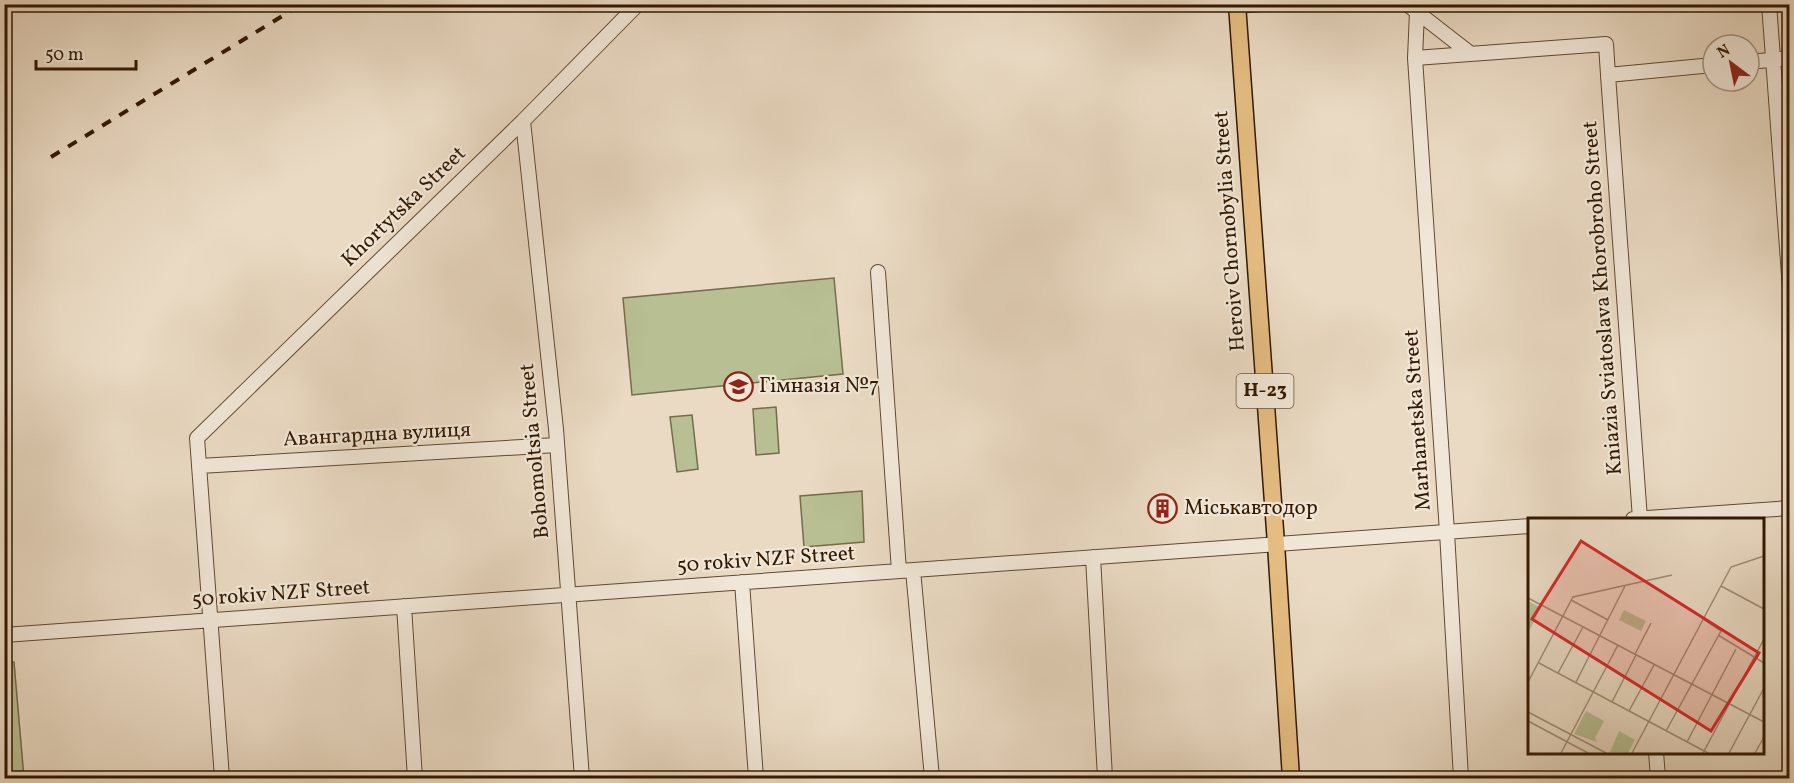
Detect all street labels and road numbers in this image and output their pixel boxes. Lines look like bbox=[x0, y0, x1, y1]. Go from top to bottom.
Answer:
street label: Heroiv Chornobylia Street bbox=[1207, 110, 1253, 352]
street label: Kniazia Sviatoslava Khorobroho Street bbox=[1576, 120, 1630, 476]
street label: Khortytska Street bbox=[335, 140, 473, 274]
street label: Marhanetska Street bbox=[1397, 328, 1439, 512]
street label: Bohomoltsia Street bbox=[513, 362, 557, 540]
road number: Н-23 bbox=[1236, 374, 1294, 408]
street label: Авангардна вулиця bbox=[282, 416, 472, 454]
street label: 50 rokiv NZF Street bbox=[676, 539, 856, 581]
street label: 50 rokiv NZF Street bbox=[191, 573, 371, 615]

